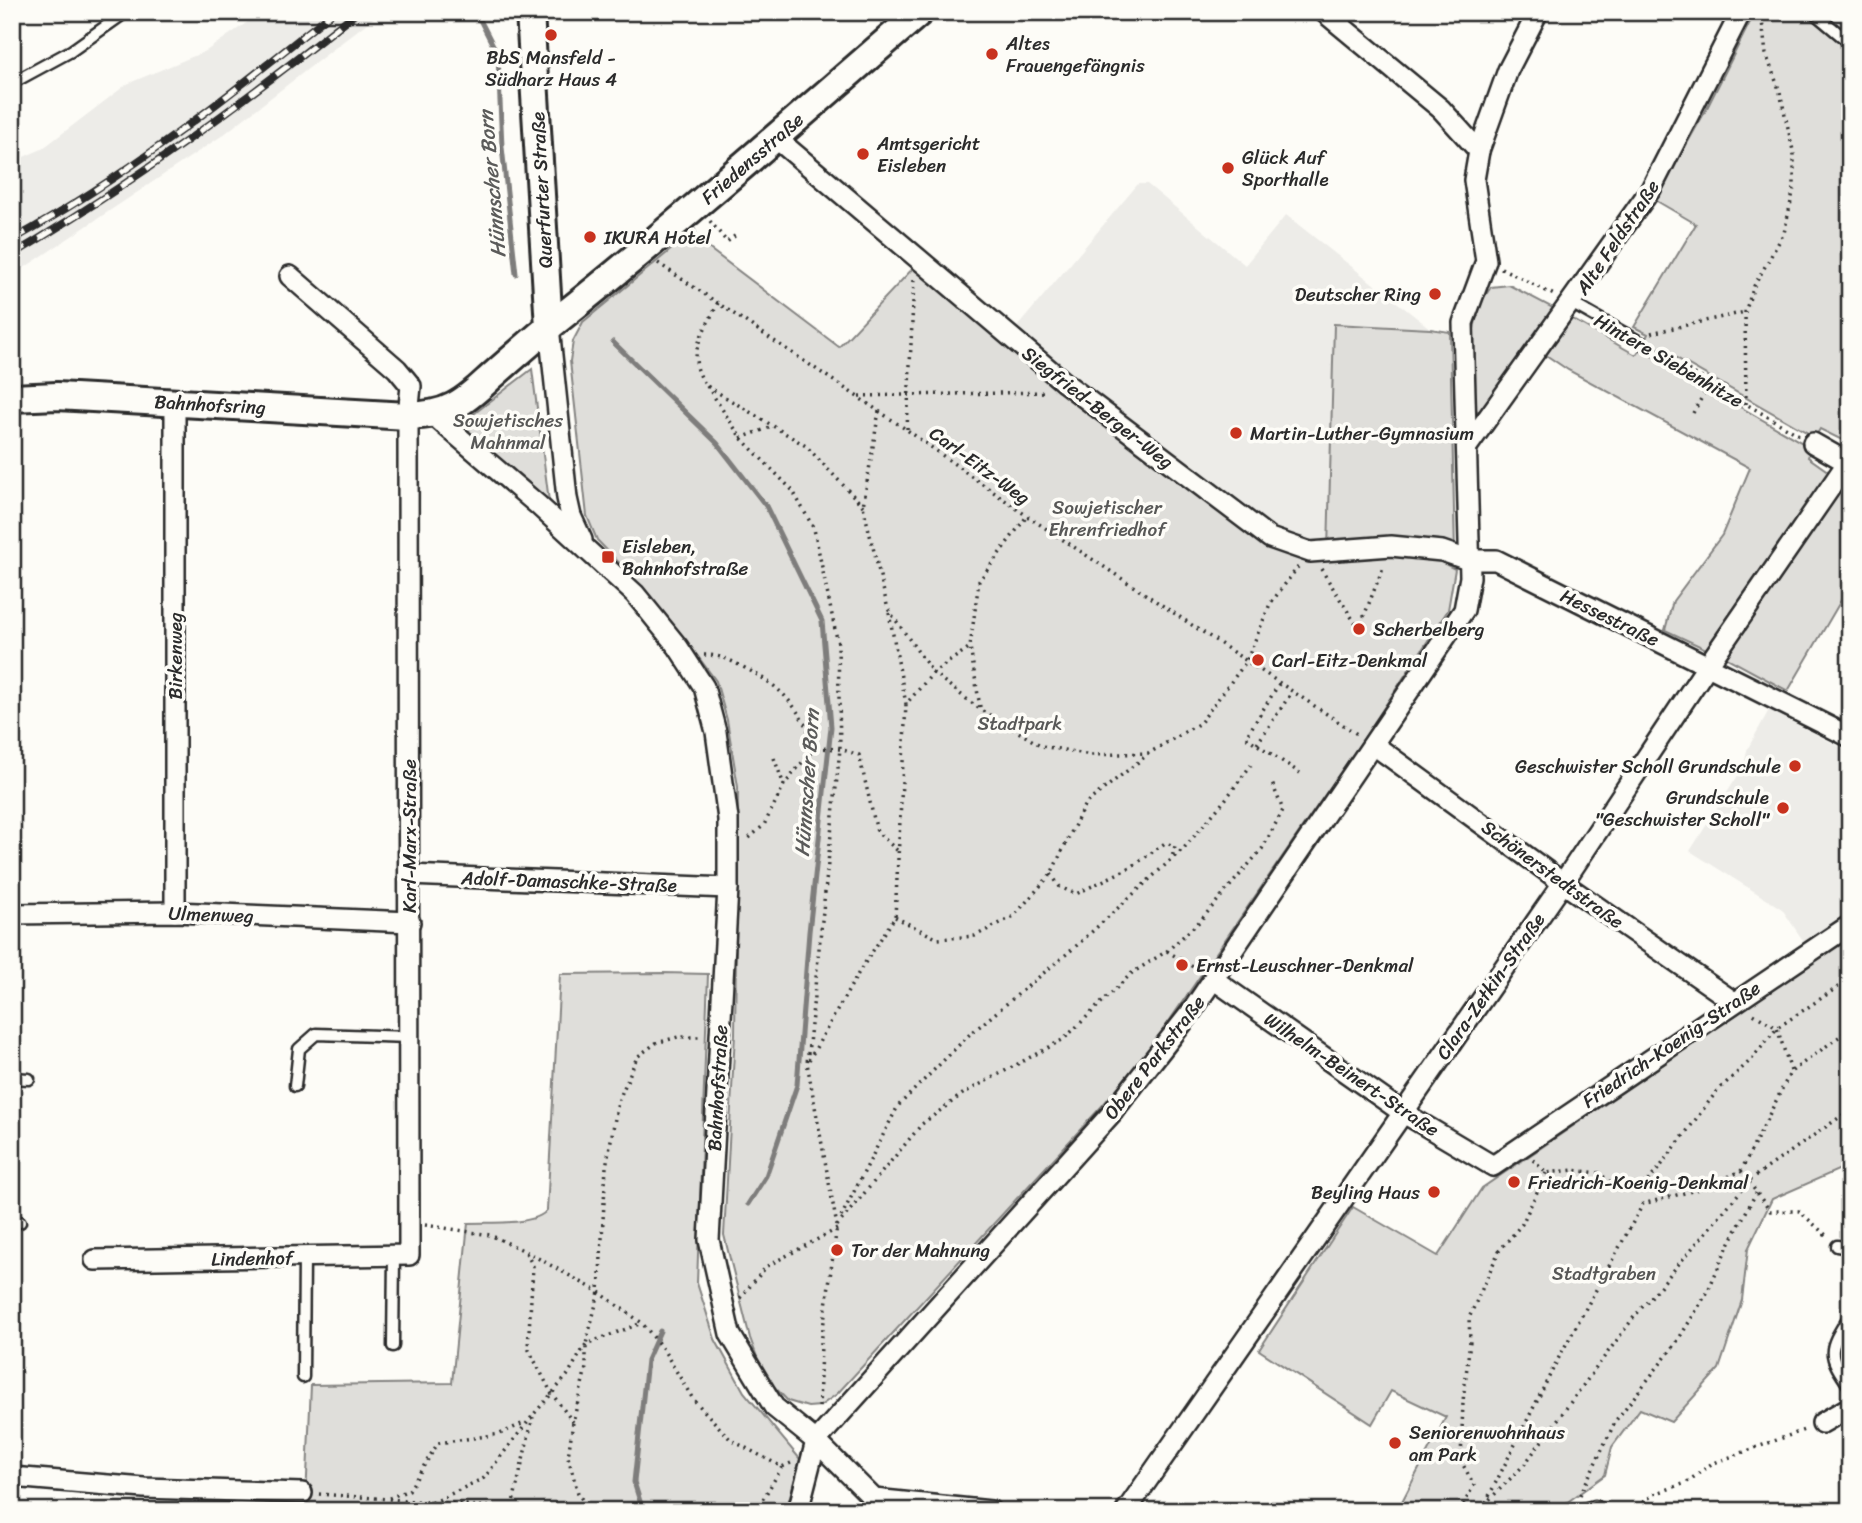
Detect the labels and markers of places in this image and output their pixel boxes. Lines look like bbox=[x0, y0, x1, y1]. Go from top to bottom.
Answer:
marker: BbS Mansfeld - Südharz Haus 4 bbox=[543, 27, 559, 43]
place label: Altes Frauengefängnis bbox=[1005, 27, 1145, 82]
place label: BbS Mansfeld - Südharz Haus 4 bbox=[485, 41, 617, 96]
marker: Altes Frauengefängnis bbox=[984, 46, 1000, 62]
place label: Amtsgericht Eisleben bbox=[876, 127, 980, 182]
place label: Glück Auf Sporthalle bbox=[1242, 141, 1329, 196]
marker: Amtsgericht Eisleben bbox=[855, 146, 871, 162]
marker: Glück Auf Sporthalle bbox=[1220, 160, 1236, 176]
place label: IKURA Hotel bbox=[603, 221, 711, 254]
marker: IKURA Hotel bbox=[582, 229, 598, 245]
place label: Deutscher Ring bbox=[1295, 278, 1421, 311]
marker: Deutscher Ring bbox=[1427, 286, 1443, 302]
place label: Martin-Luther-Gymnasium bbox=[1250, 417, 1474, 450]
marker: Martin-Luther-Gymnasium bbox=[1228, 425, 1244, 441]
place label: Eisleben, Bahnhofstraße bbox=[622, 530, 749, 585]
marker: Eisleben, Bahnhofstraße bbox=[600, 549, 616, 565]
place label: Scherbelberg bbox=[1373, 613, 1485, 646]
marker: Scherbelberg bbox=[1351, 621, 1367, 637]
place label: Carl-Eitz-Denkmal bbox=[1272, 644, 1428, 677]
marker: Carl-Eitz-Denkmal bbox=[1250, 652, 1266, 668]
place label: Geschwister Scholl Grundschule bbox=[1515, 750, 1781, 783]
marker: Geschwister Scholl Grundschule bbox=[1787, 758, 1803, 774]
place label: Grundschule "Geschwister Scholl" bbox=[1595, 781, 1770, 836]
marker: Grundschule "Geschwister Scholl" bbox=[1775, 800, 1791, 816]
place label: Ernst-Leuschner-Denkmal bbox=[1196, 949, 1414, 982]
marker: Ernst-Leuschner-Denkmal bbox=[1174, 957, 1190, 973]
place label: Friedrich-Koenig-Denkmal bbox=[1528, 1166, 1749, 1199]
marker: Friedrich-Koenig-Denkmal bbox=[1506, 1174, 1522, 1190]
place label: Beyling Haus bbox=[1311, 1176, 1420, 1209]
marker: Beyling Haus bbox=[1426, 1184, 1442, 1200]
place label: Tor der Mahnung bbox=[851, 1234, 990, 1267]
marker: Tor der Mahnung bbox=[829, 1242, 845, 1258]
place label: Seniorenwohnhaus am Park bbox=[1409, 1416, 1565, 1471]
marker: Seniorenwohnhaus am Park bbox=[1387, 1435, 1403, 1451]

